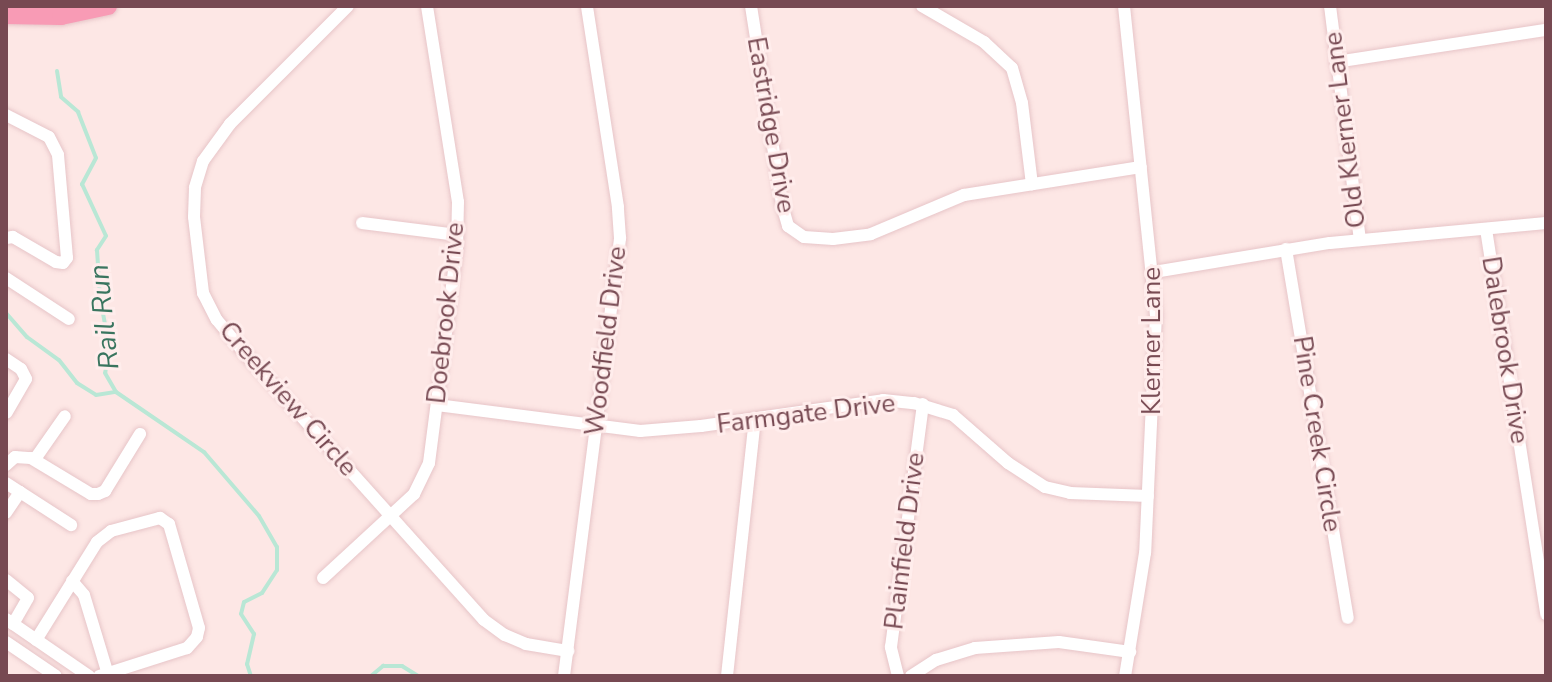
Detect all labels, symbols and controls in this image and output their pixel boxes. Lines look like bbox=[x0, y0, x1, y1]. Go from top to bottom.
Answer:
street label: Old Klerner Lane bbox=[1317, 30, 1373, 230]
street label: Eastridge Drive bbox=[740, 35, 802, 215]
street label: Doebrook Drive bbox=[421, 221, 471, 405]
street label: Woodfield Drive bbox=[579, 245, 633, 437]
street label: Dalebrook Drive bbox=[1475, 254, 1535, 446]
water label: Rail Run bbox=[82, 263, 126, 371]
street label: Klerner Lane bbox=[1136, 267, 1168, 415]
street label: Creekview Circle bbox=[212, 315, 364, 483]
street label: Pine Creek Circle bbox=[1286, 334, 1348, 534]
street label: Farmgate Drive bbox=[715, 388, 897, 440]
street label: Plainfield Drive bbox=[879, 451, 931, 631]

